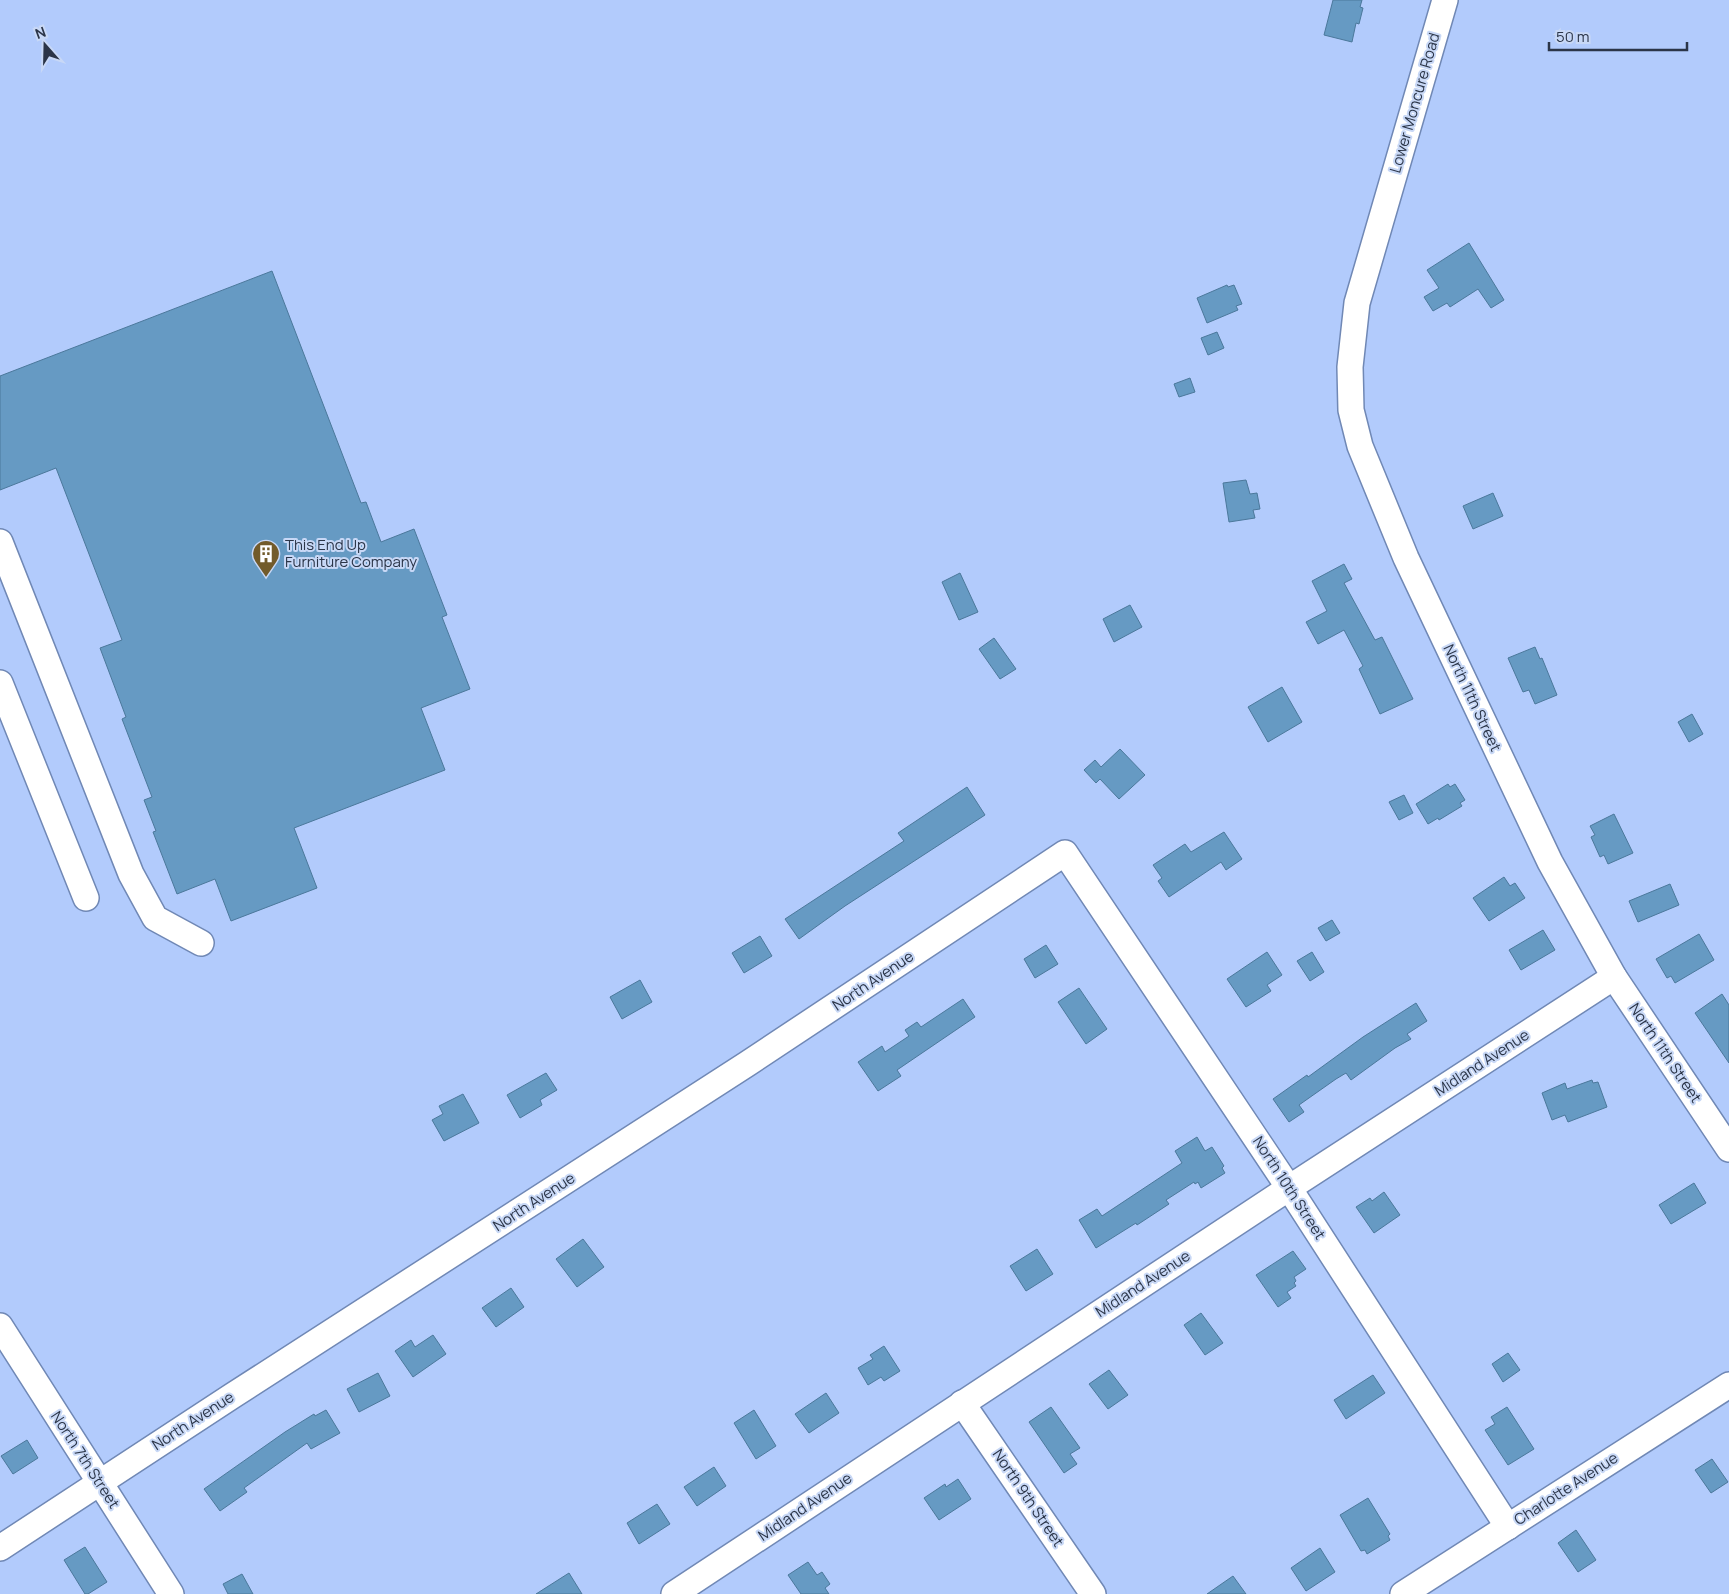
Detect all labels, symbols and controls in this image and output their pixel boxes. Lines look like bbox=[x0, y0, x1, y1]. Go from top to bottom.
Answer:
north arrow bbox=[20, 20, 70, 70]
scale bar bbox=[1549, 20, 1686, 52]
text: N bbox=[32, 22, 48, 43]
text: 50 m bbox=[1556, 26, 1590, 47]
street label: Lower Moncure Road bbox=[1384, 30, 1445, 175]
place label: This End Up Furniture Company bbox=[285, 534, 417, 572]
building icon: This End Up Furniture Company bbox=[251, 539, 281, 578]
street label: North 11th Street bbox=[1438, 641, 1507, 755]
street label: North Avenue bbox=[828, 946, 918, 1016]
street label: North 11th Street bbox=[1624, 999, 1707, 1107]
street label: Midland Avenue bbox=[1430, 1024, 1533, 1101]
street label: North 10th Street bbox=[1248, 1132, 1331, 1244]
street label: North Avenue bbox=[489, 1167, 579, 1236]
street label: Midland Avenue bbox=[1091, 1245, 1194, 1322]
street label: North Avenue bbox=[148, 1386, 238, 1455]
street label: North 7th Street bbox=[46, 1407, 125, 1512]
street label: North 9th Street bbox=[988, 1445, 1069, 1551]
street label: Charlotte Avenue bbox=[1510, 1447, 1622, 1530]
street label: Midland Avenue bbox=[754, 1467, 856, 1546]

